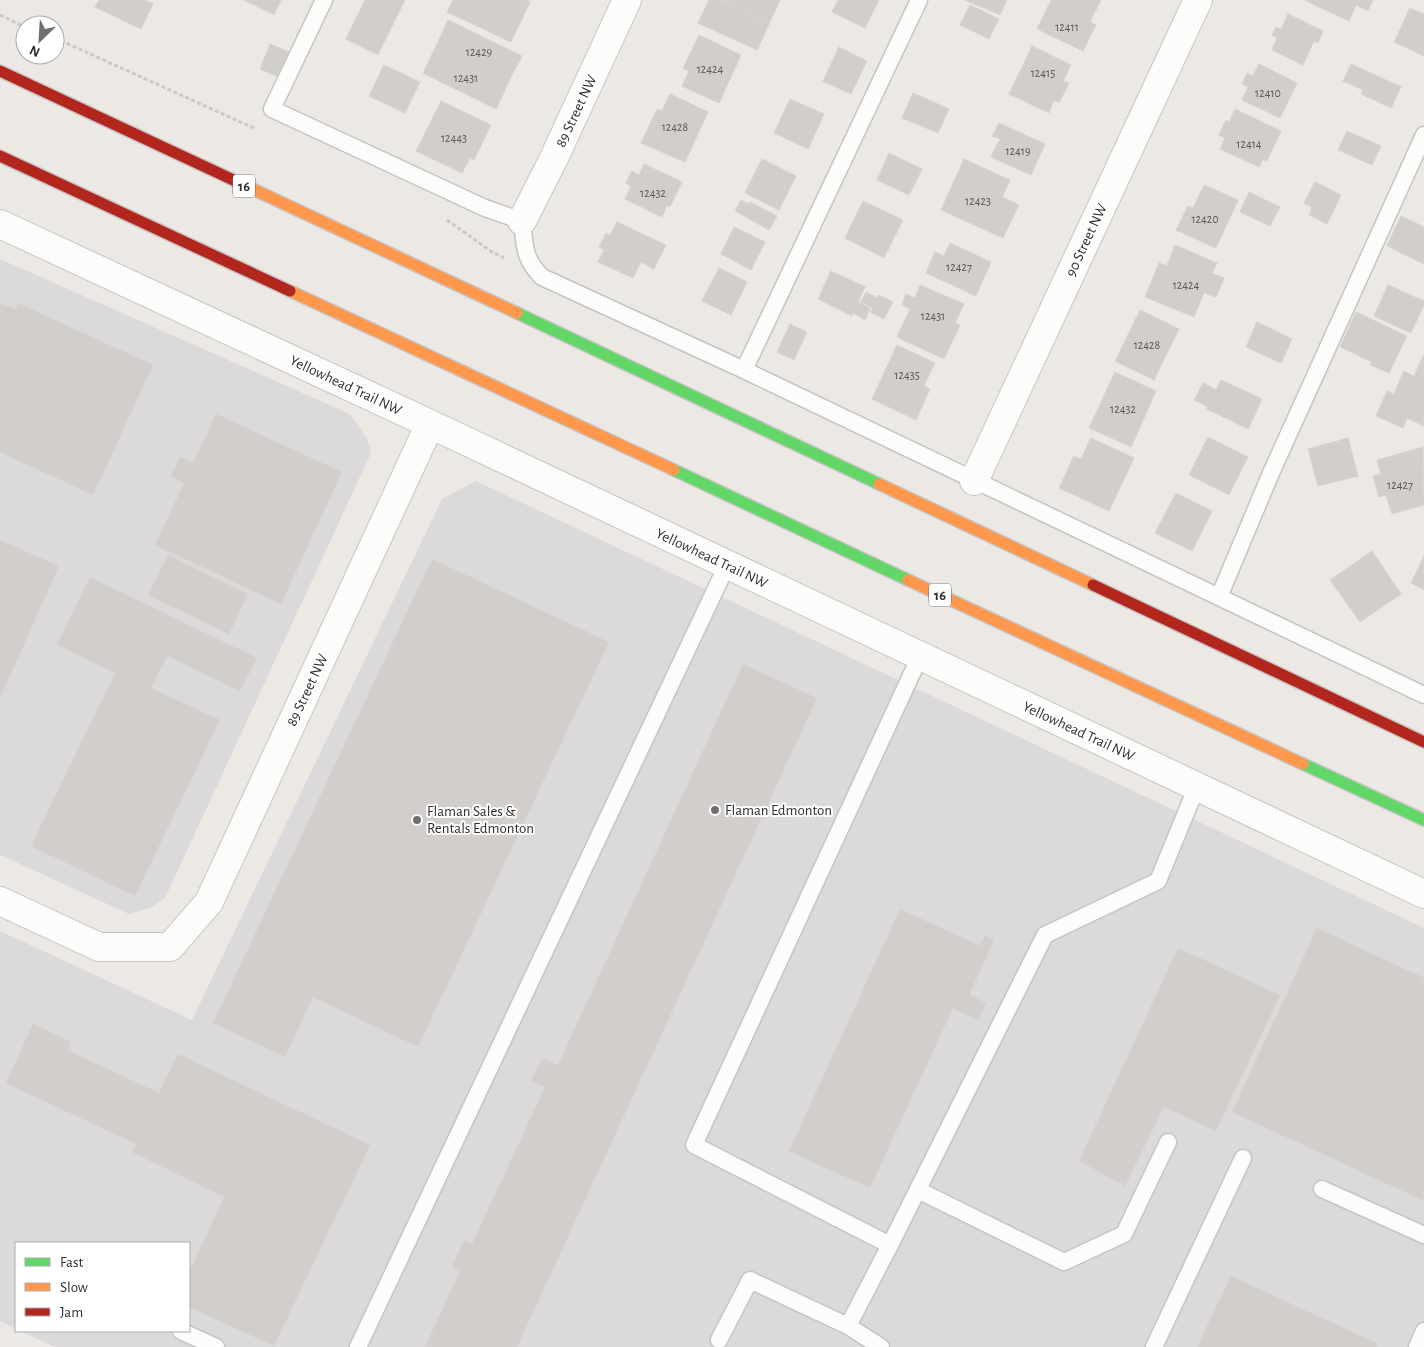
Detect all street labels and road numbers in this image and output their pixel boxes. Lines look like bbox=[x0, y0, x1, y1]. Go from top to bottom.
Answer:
street label: 89 Street NW bbox=[553, 72, 600, 150]
road number: 16 bbox=[233, 175, 255, 198]
street label: 90 Street NW bbox=[1063, 201, 1110, 279]
street label: Yellowhead Trail NW bbox=[287, 353, 405, 418]
street label: Yellowhead Trail NW bbox=[653, 526, 771, 591]
road number: 16 bbox=[929, 584, 951, 606]
street label: 89 Street NW bbox=[284, 651, 331, 729]
street label: Yellowhead Trail NW bbox=[1020, 699, 1138, 764]

